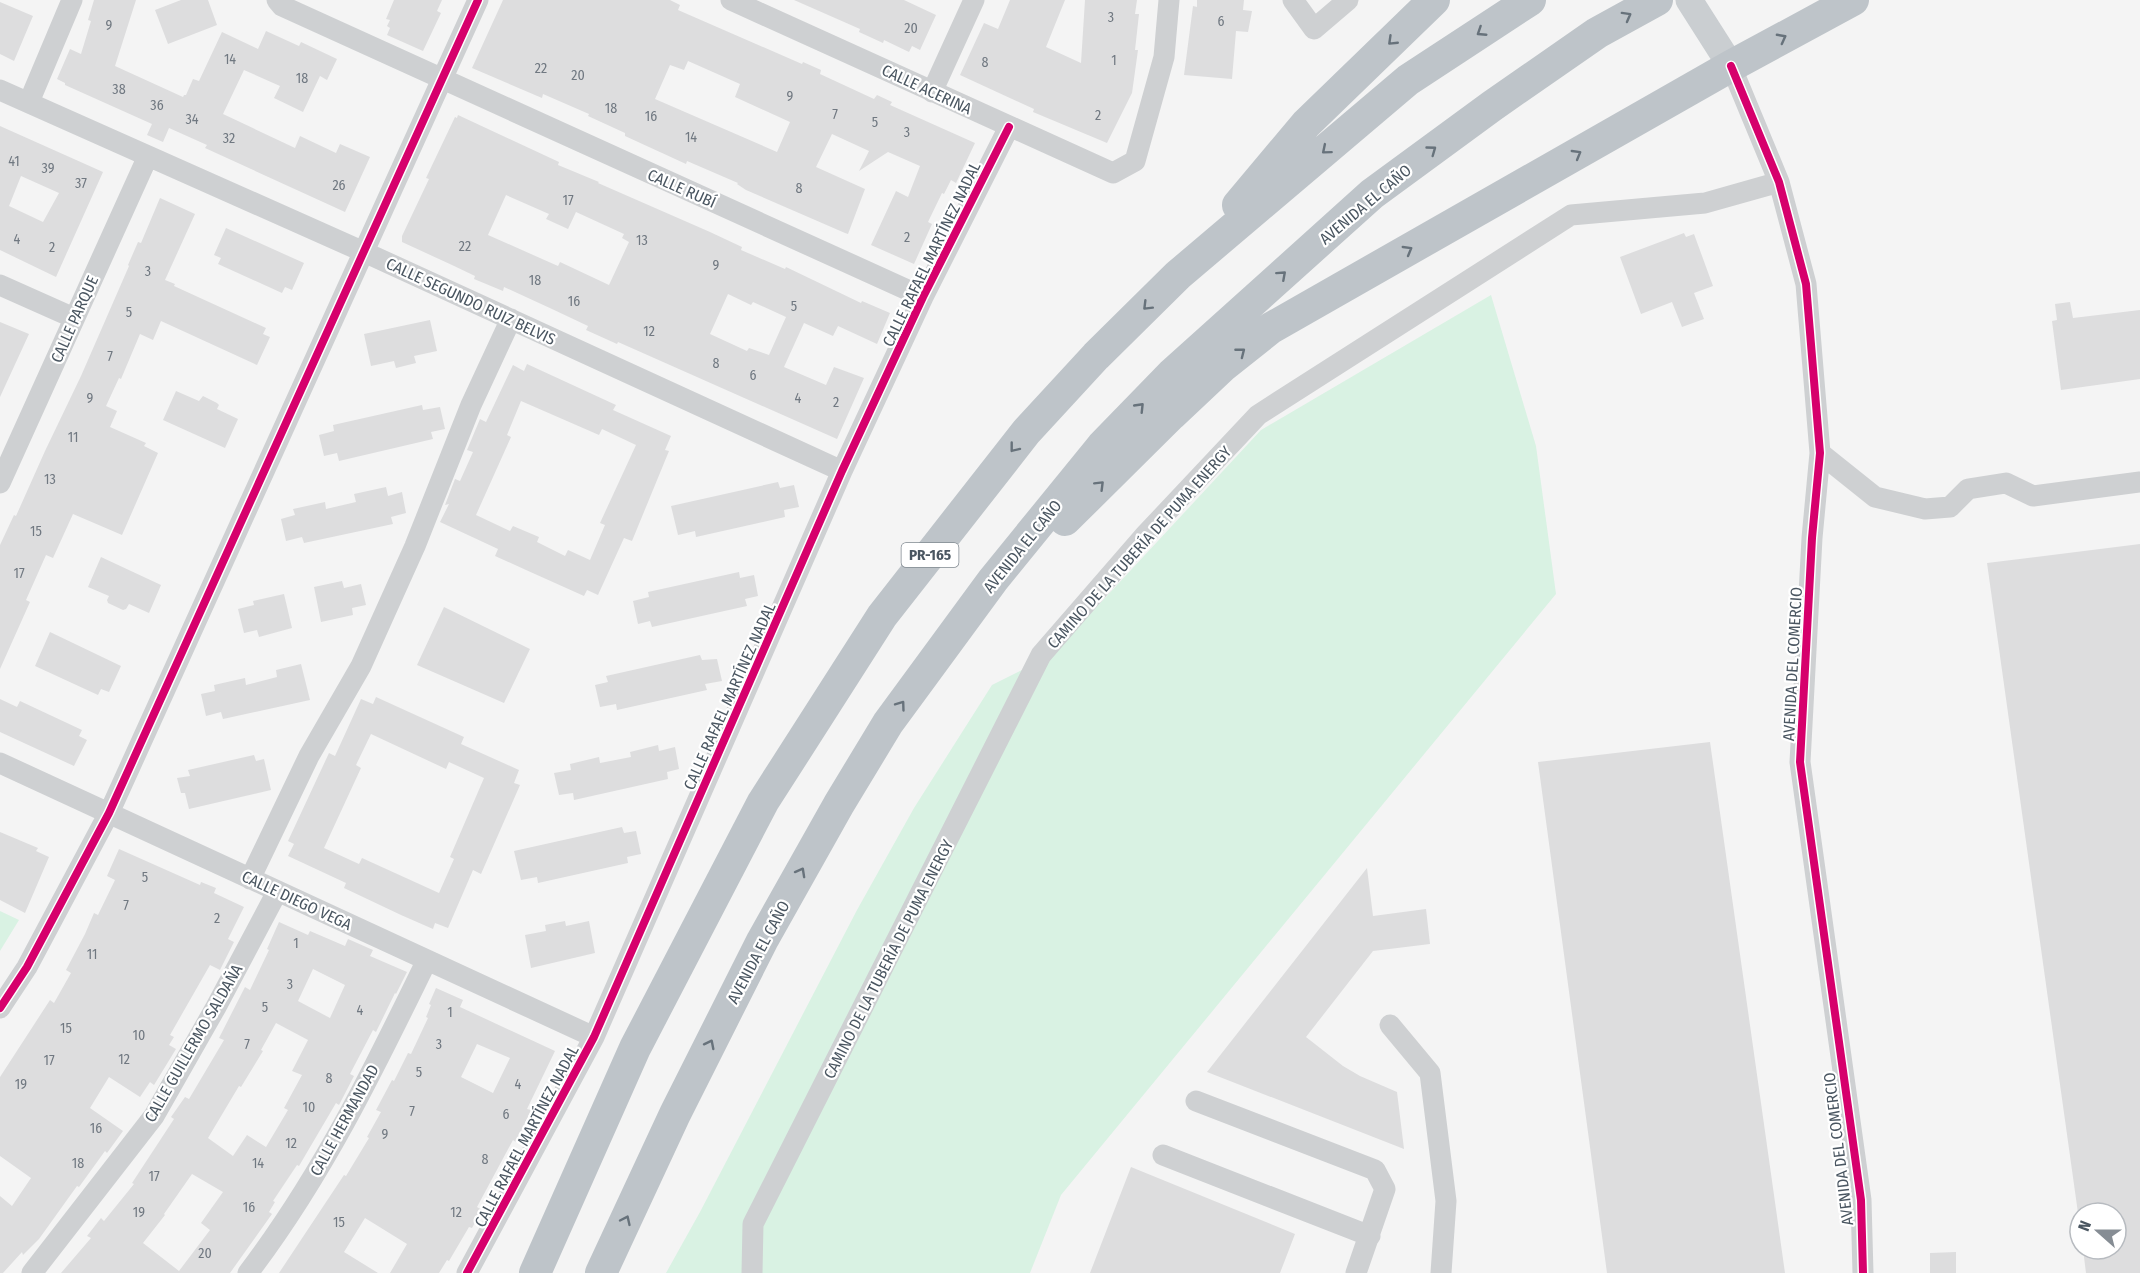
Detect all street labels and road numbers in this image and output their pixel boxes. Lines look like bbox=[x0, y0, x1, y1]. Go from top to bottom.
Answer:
street label: CALLE ACERINA bbox=[879, 60, 975, 119]
street label: CALLE RAFAEL MARTÍNEZ NADAL bbox=[878, 159, 984, 350]
street label: AVENIDA EL CAÑO bbox=[1316, 161, 1415, 248]
street label: CALLE RUBÍ bbox=[645, 165, 719, 212]
street label: CALLE SEGUNDO RUIZ BELVIS bbox=[383, 254, 559, 349]
street label: CALLE PARQUE bbox=[47, 273, 102, 366]
street label: CAMINO DE LA TUBERÍA DE PUMA ENERGY bbox=[1043, 442, 1235, 652]
street label: AVENIDA EL CAÑO bbox=[979, 496, 1066, 596]
road number: PR-165 bbox=[902, 543, 958, 567]
street label: AVENIDA DEL COMERCIO bbox=[1779, 586, 1806, 742]
street label: CALLE RAFAEL MARTÍNEZ NADAL bbox=[679, 600, 779, 793]
street label: CAMINO DE LA TUBERÍA DE PUMA ENERGY bbox=[820, 837, 957, 1082]
street label: CALLE DIEGO VEGA bbox=[239, 867, 355, 934]
street label: AVENIDA EL CAÑO bbox=[723, 898, 794, 1007]
street label: CALLE GUILLERMO SALDAÑA bbox=[140, 960, 247, 1126]
street label: CALLE RAFAEL MARTÍNEZ NADAL bbox=[470, 1042, 582, 1230]
street label: CALLE HERMANDAD bbox=[306, 1061, 383, 1179]
street label: AVENIDA DEL COMERCIO bbox=[1820, 1071, 1857, 1227]

